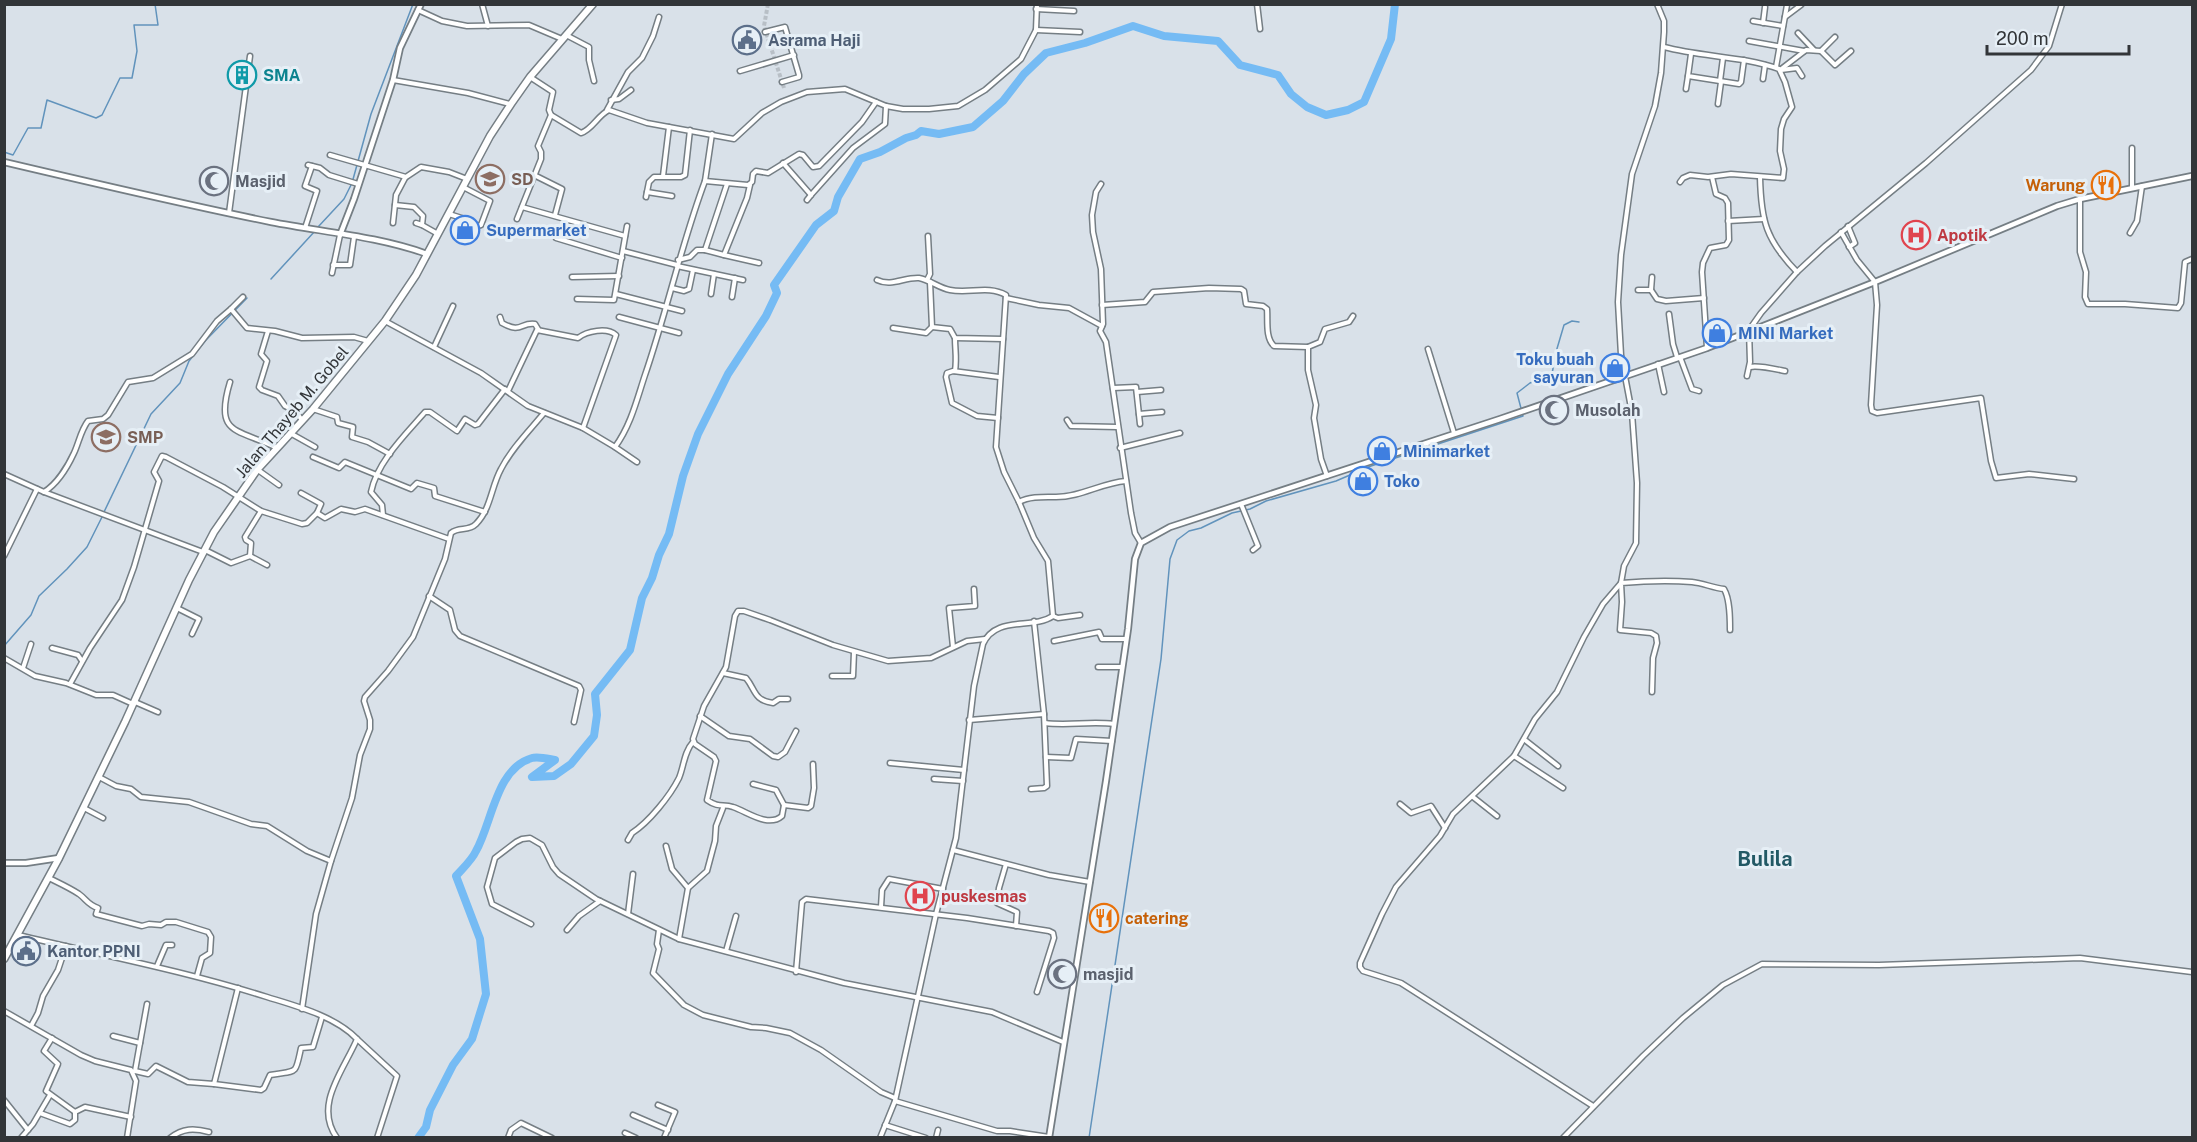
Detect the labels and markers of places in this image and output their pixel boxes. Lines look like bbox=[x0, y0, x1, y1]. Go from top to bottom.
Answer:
public building icon: Asrama Haji bbox=[731, 24, 763, 56]
place label: Asrama Haji bbox=[768, 31, 861, 50]
building icon: SMA bbox=[226, 59, 258, 91]
place label: SMA bbox=[263, 66, 301, 85]
school or university icon: SD bbox=[474, 163, 506, 195]
mosque icon: Masjid bbox=[198, 165, 230, 197]
restaurant icon: Warung bbox=[2090, 169, 2122, 201]
place label: SD bbox=[511, 170, 534, 189]
place label: Masjid bbox=[235, 172, 286, 191]
place label: Warung bbox=[2026, 176, 2085, 195]
shop icon: Supermarket bbox=[449, 214, 481, 246]
hospital icon: Apotik bbox=[1900, 219, 1932, 251]
place label: Supermarket bbox=[486, 221, 587, 240]
place label: Apotik bbox=[1937, 226, 1988, 245]
shop icon: MINI Market bbox=[1701, 317, 1733, 349]
place label: MINI Market bbox=[1738, 324, 1834, 343]
place label: Toku buah sayuran bbox=[1516, 350, 1594, 387]
shop icon: Toku buah sayuran bbox=[1599, 352, 1631, 384]
mosque icon: Musolah bbox=[1538, 394, 1570, 426]
place label: Musolah bbox=[1575, 401, 1641, 420]
school or university icon: SMP bbox=[90, 421, 122, 453]
place label: SMP bbox=[127, 428, 163, 447]
shop icon: Minimarket bbox=[1366, 435, 1398, 467]
place label: Minimarket bbox=[1403, 442, 1491, 461]
shop icon: Toko bbox=[1347, 465, 1379, 497]
place label: Toko bbox=[1384, 472, 1420, 491]
hospital icon: puskesmas bbox=[904, 880, 936, 912]
place label: puskesmas bbox=[941, 887, 1027, 906]
restaurant icon: catering bbox=[1088, 902, 1120, 934]
place label: catering bbox=[1125, 909, 1189, 928]
public building icon: Kantor PPNI bbox=[10, 935, 42, 967]
place label: Kantor PPNI bbox=[47, 942, 141, 961]
mosque icon: masjid bbox=[1046, 958, 1078, 990]
place label: masjid bbox=[1083, 965, 1133, 984]

